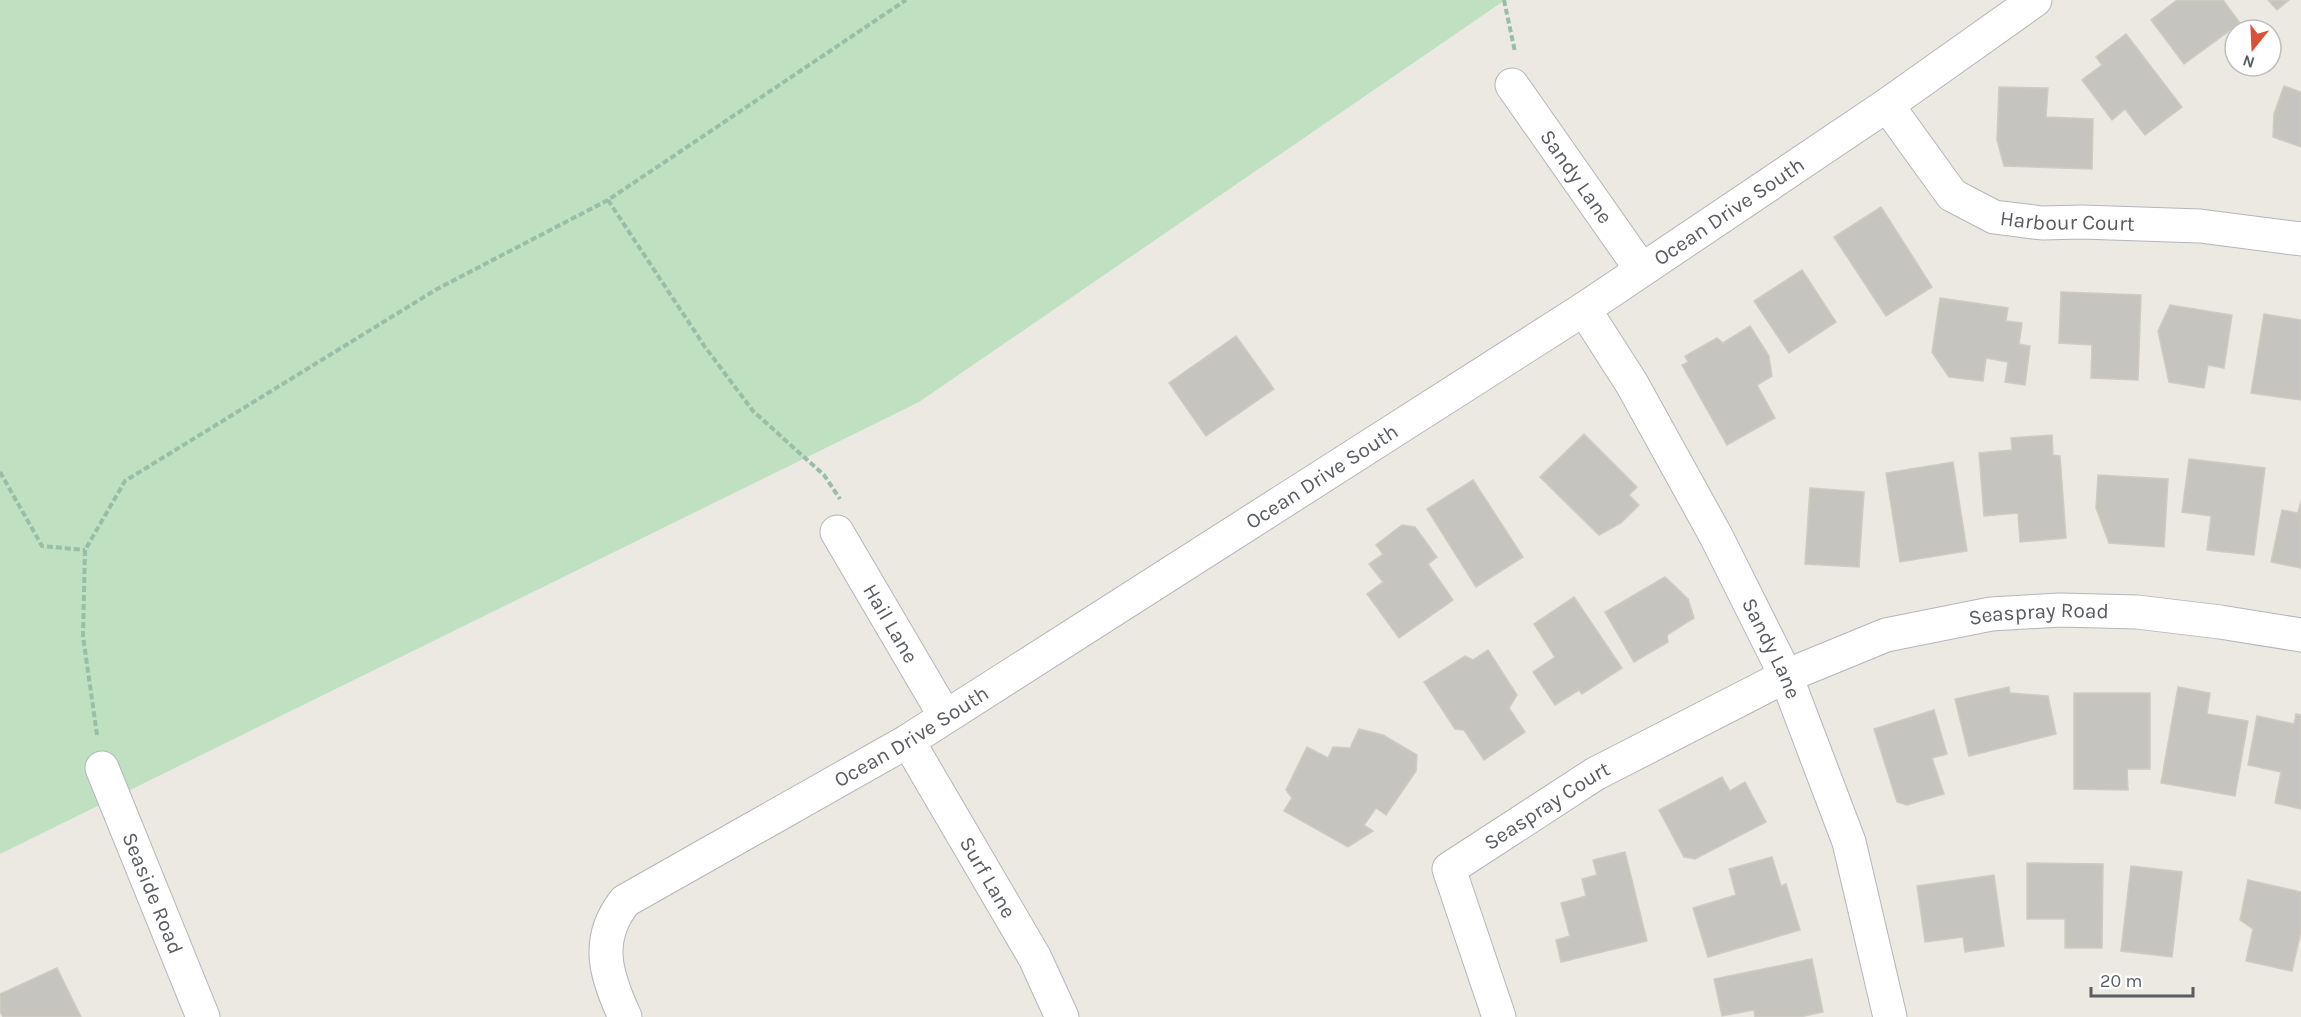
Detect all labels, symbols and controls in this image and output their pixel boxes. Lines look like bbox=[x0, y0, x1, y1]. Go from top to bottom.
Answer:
north arrow bbox=[2223, 18, 2283, 78]
text: N bbox=[2240, 51, 2257, 73]
street label: Sandy Lane bbox=[1535, 125, 1617, 228]
street label: Ocean Drive South bbox=[1649, 152, 1809, 270]
street label: Harbour Court bbox=[1999, 206, 2135, 236]
street label: Ocean Drive South bbox=[1241, 419, 1403, 534]
street label: Hail Lane bbox=[858, 580, 923, 667]
street label: Sandy Lane bbox=[1737, 594, 1805, 702]
street label: Seaspray Road bbox=[1966, 598, 2109, 630]
street label: Ocean Drive South bbox=[830, 681, 993, 792]
street label: Seaspray Court bbox=[1480, 756, 1614, 855]
street label: Seaside Road bbox=[117, 829, 188, 957]
street label: Surf Lane bbox=[955, 832, 1021, 922]
scale bar bbox=[2091, 960, 2193, 998]
text: 20 m bbox=[2100, 970, 2142, 992]

